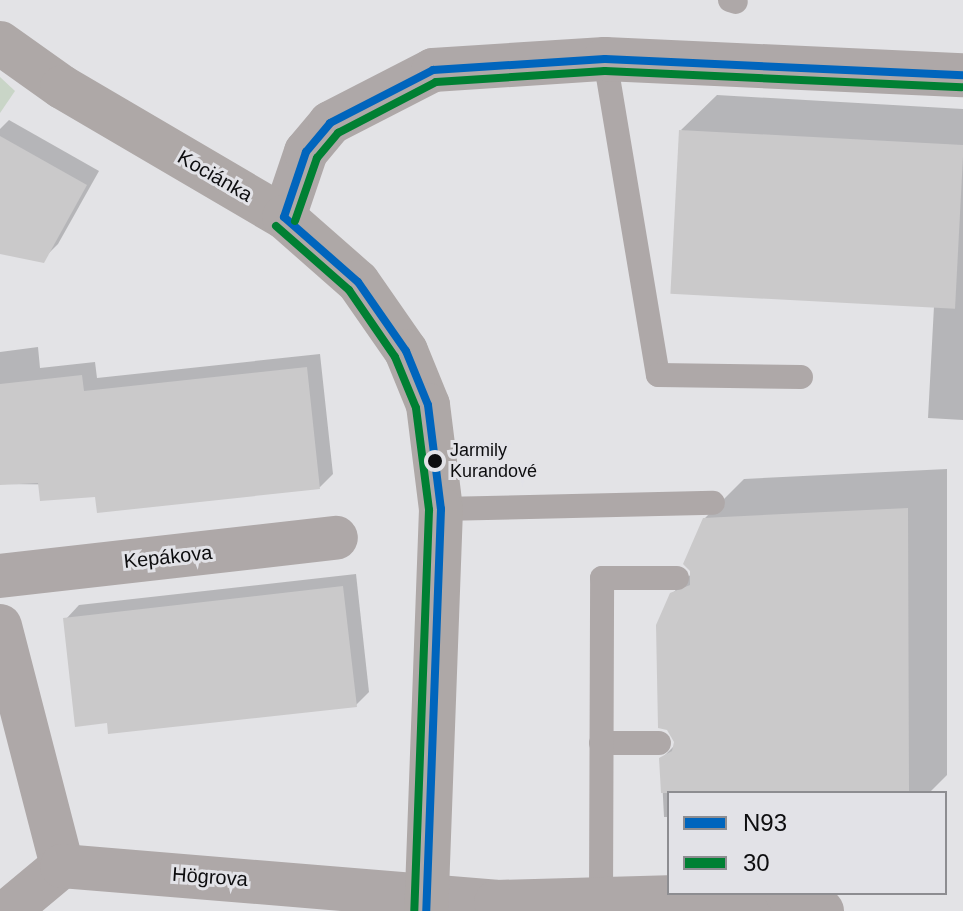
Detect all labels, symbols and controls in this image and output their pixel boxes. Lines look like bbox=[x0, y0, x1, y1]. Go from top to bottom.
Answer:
street label: Kociánka bbox=[173, 145, 257, 207]
place label: Jarmily Kurandové bbox=[450, 440, 537, 482]
marker: Jarmily Kurandové bbox=[427, 453, 443, 469]
street label: Kepákova bbox=[123, 540, 213, 574]
legend bbox=[667, 791, 947, 895]
text: N93 bbox=[743, 809, 787, 836]
text: 30 bbox=[743, 849, 770, 876]
street label: Högrova bbox=[171, 862, 249, 892]

